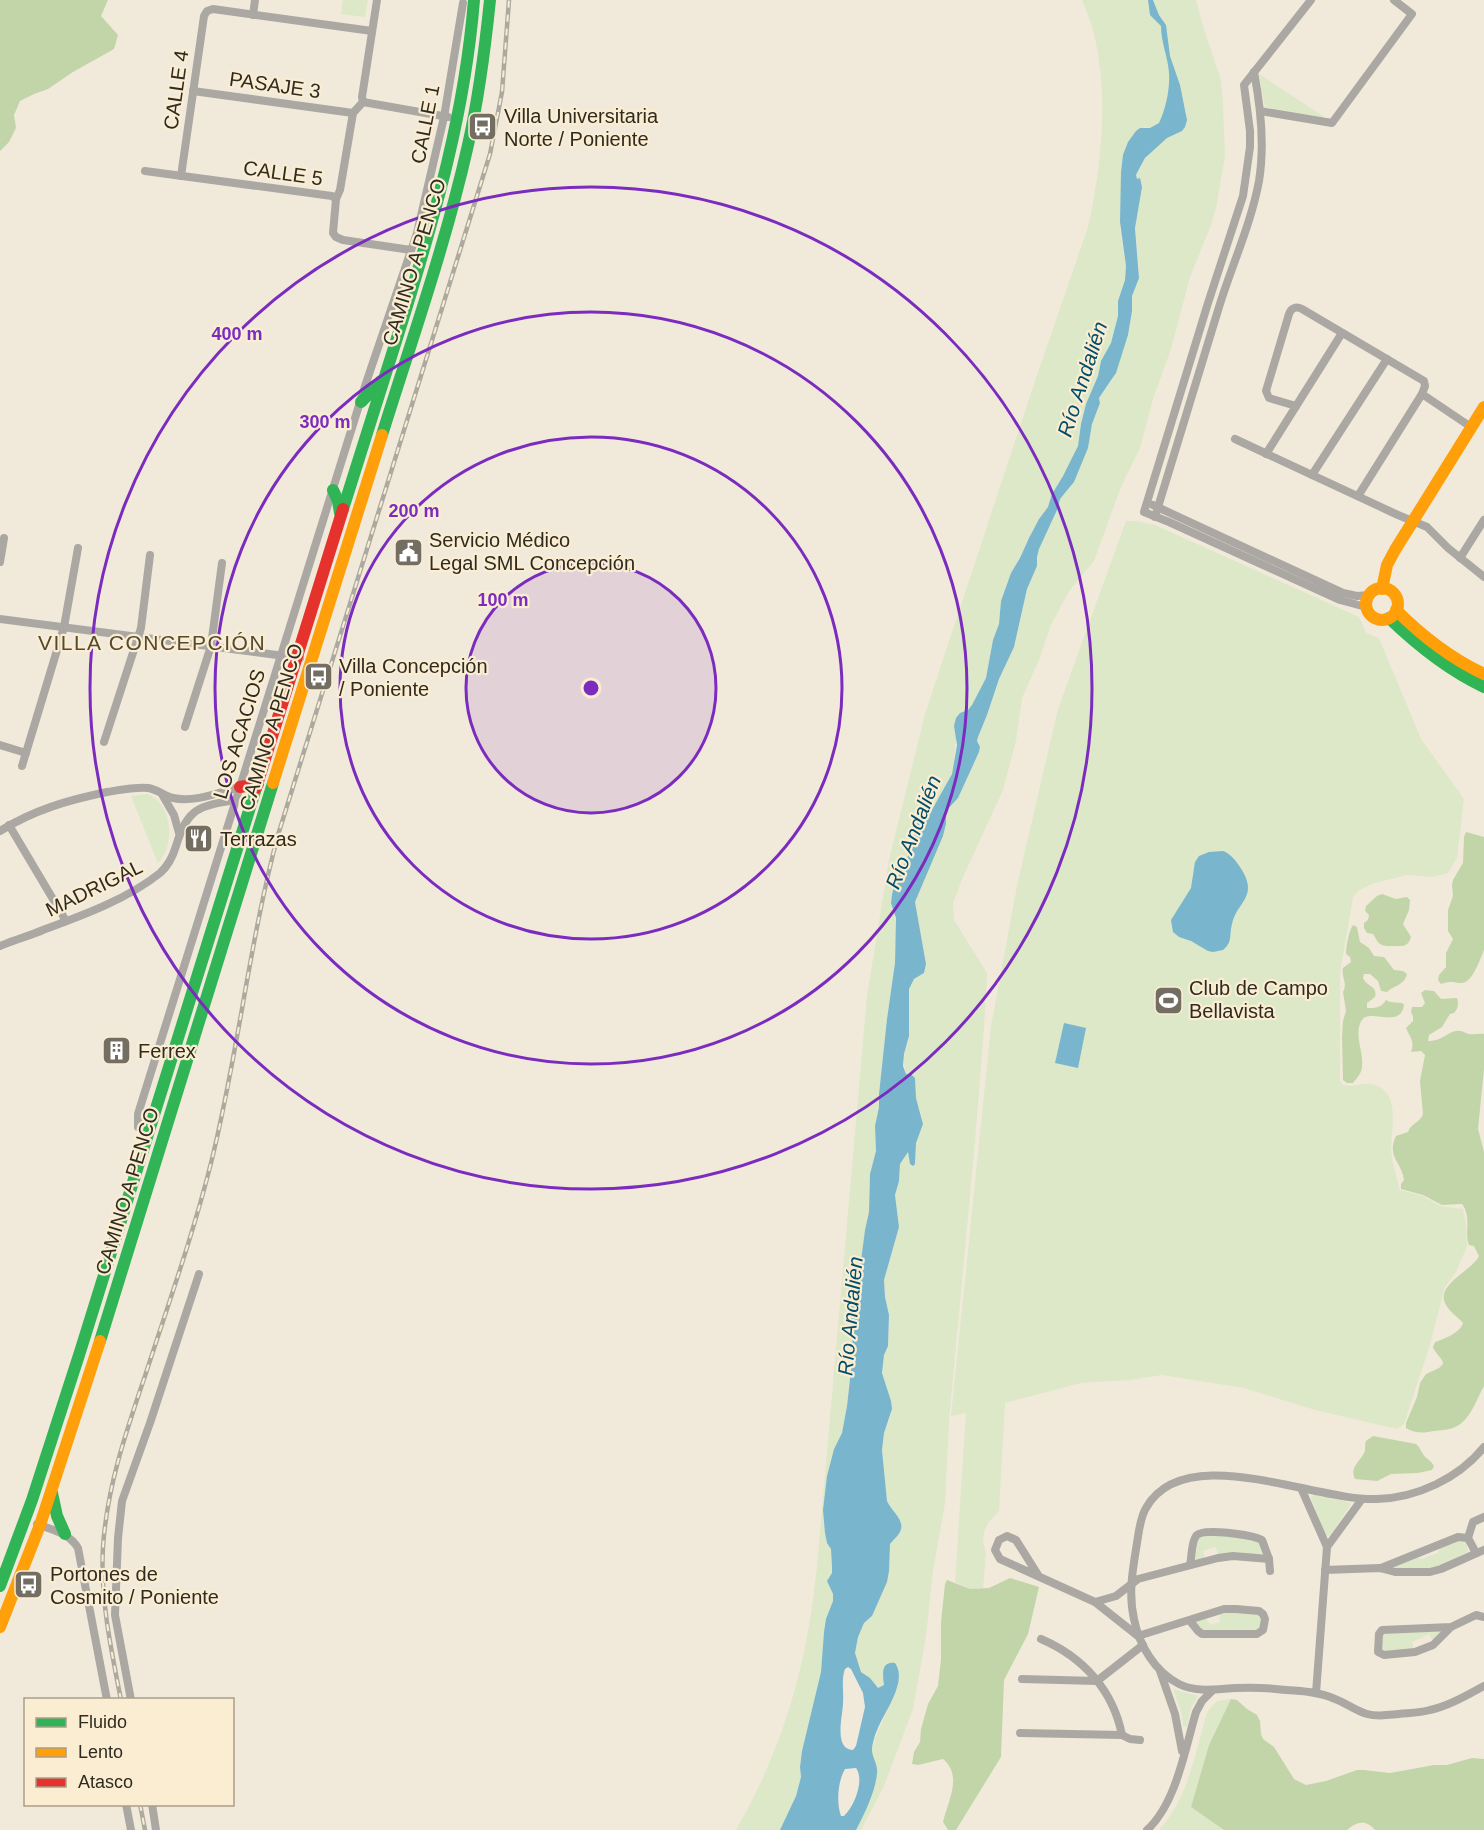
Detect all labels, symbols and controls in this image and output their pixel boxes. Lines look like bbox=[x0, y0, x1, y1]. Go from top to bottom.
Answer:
street label: CALLE 4 bbox=[160, 49, 192, 131]
street label: PASAJE 3 bbox=[228, 68, 322, 102]
street label: CALLE 1 bbox=[407, 83, 443, 165]
place label: Villa Universitaria Norte / Poniente bbox=[504, 105, 659, 150]
bus stop icon: Villa Universitaria Norte / Poniente bbox=[467, 111, 499, 143]
street label: CALLE 5 bbox=[242, 157, 324, 189]
street label: CAMINO A PENCO bbox=[378, 176, 450, 348]
water label: Río Andalién bbox=[1053, 319, 1111, 439]
text: 400 m bbox=[211, 324, 263, 344]
text: 300 m bbox=[299, 412, 351, 432]
text: 200 m bbox=[388, 501, 440, 521]
place label: Servicio Médico Legal SML Concepción bbox=[429, 529, 635, 574]
public building icon: Servicio Médico Legal SML Concepción bbox=[392, 536, 424, 568]
text: 100 m bbox=[477, 590, 529, 610]
district label: VILLA CONCEPCIÓN bbox=[38, 631, 266, 654]
street label: CAMINO A PENCO bbox=[235, 641, 307, 813]
place label: Villa Concepción / Poniente bbox=[339, 655, 488, 700]
bus stop icon: Villa Concepción / Poniente bbox=[302, 661, 334, 693]
street label: LOS ACACIOS bbox=[209, 666, 269, 802]
centre of rings bbox=[581, 678, 601, 698]
water label: Río Andalién bbox=[881, 772, 945, 892]
restaurant icon: Terrazas bbox=[183, 823, 215, 855]
place label: Terrazas bbox=[220, 828, 297, 850]
street label: MADRIGAL bbox=[42, 855, 146, 921]
place label: Club de Campo Bellavista bbox=[1189, 977, 1328, 1022]
sports icon: Club de Campo Bellavista bbox=[1152, 984, 1184, 1016]
building icon: Ferrex bbox=[101, 1035, 133, 1067]
place label: Ferrex bbox=[138, 1040, 196, 1062]
street label: CAMINO A PENCO bbox=[91, 1105, 163, 1277]
water label: Río Andalién bbox=[833, 1255, 867, 1377]
place label: Portones de Cosmito / Poniente bbox=[50, 1563, 219, 1608]
bus stop icon: Portones de Cosmito / Poniente bbox=[13, 1569, 45, 1601]
legend bbox=[24, 1698, 234, 1806]
text: Fluido bbox=[78, 1712, 127, 1732]
text: Lento bbox=[78, 1742, 123, 1762]
text: Atasco bbox=[78, 1772, 133, 1792]

